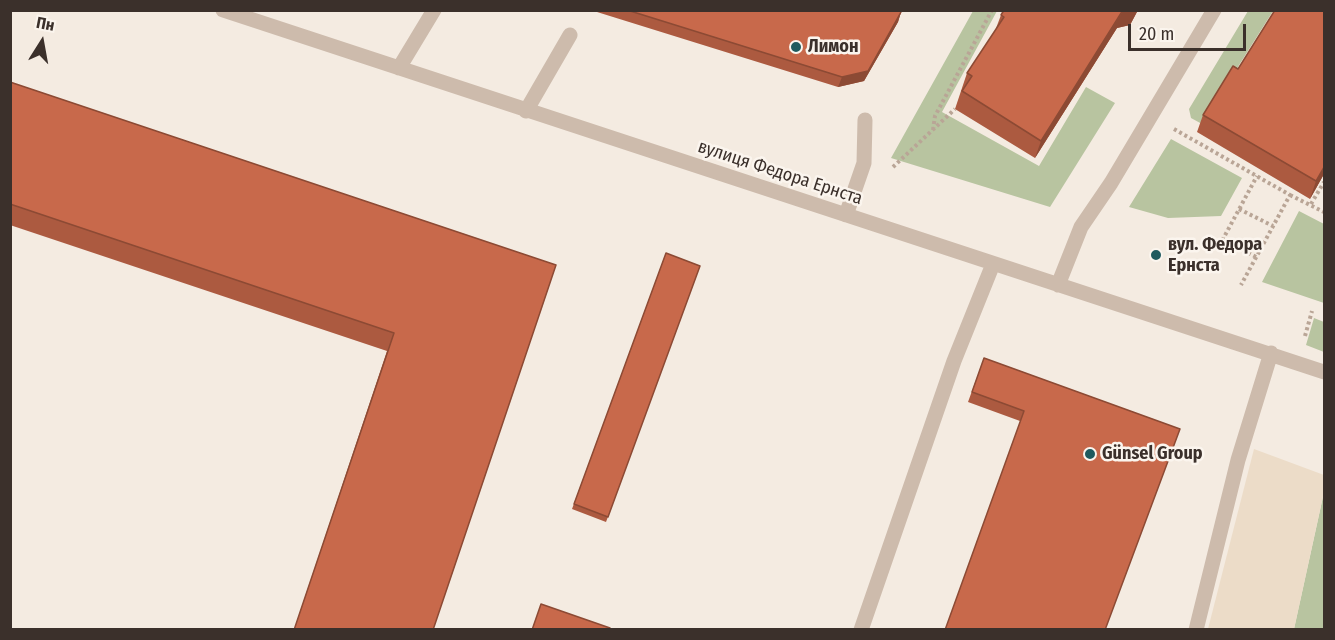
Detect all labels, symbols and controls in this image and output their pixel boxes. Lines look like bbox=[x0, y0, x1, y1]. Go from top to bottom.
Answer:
north arrow bbox=[12, 12, 72, 72]
scale bar bbox=[1131, 12, 1250, 50]
text: Пн bbox=[35, 13, 56, 35]
text: 20 m bbox=[1139, 23, 1174, 45]
place label: Лимон bbox=[808, 36, 859, 58]
marker: Лимон bbox=[789, 40, 803, 54]
street label: вулиця Федора Ернста bbox=[695, 136, 865, 210]
place label: вул. Федора Ернста bbox=[1168, 234, 1262, 276]
marker: вул. Федора Ернста bbox=[1149, 248, 1163, 262]
place label: Günsel Group bbox=[1102, 443, 1202, 465]
marker: Günsel Group bbox=[1083, 447, 1097, 461]

